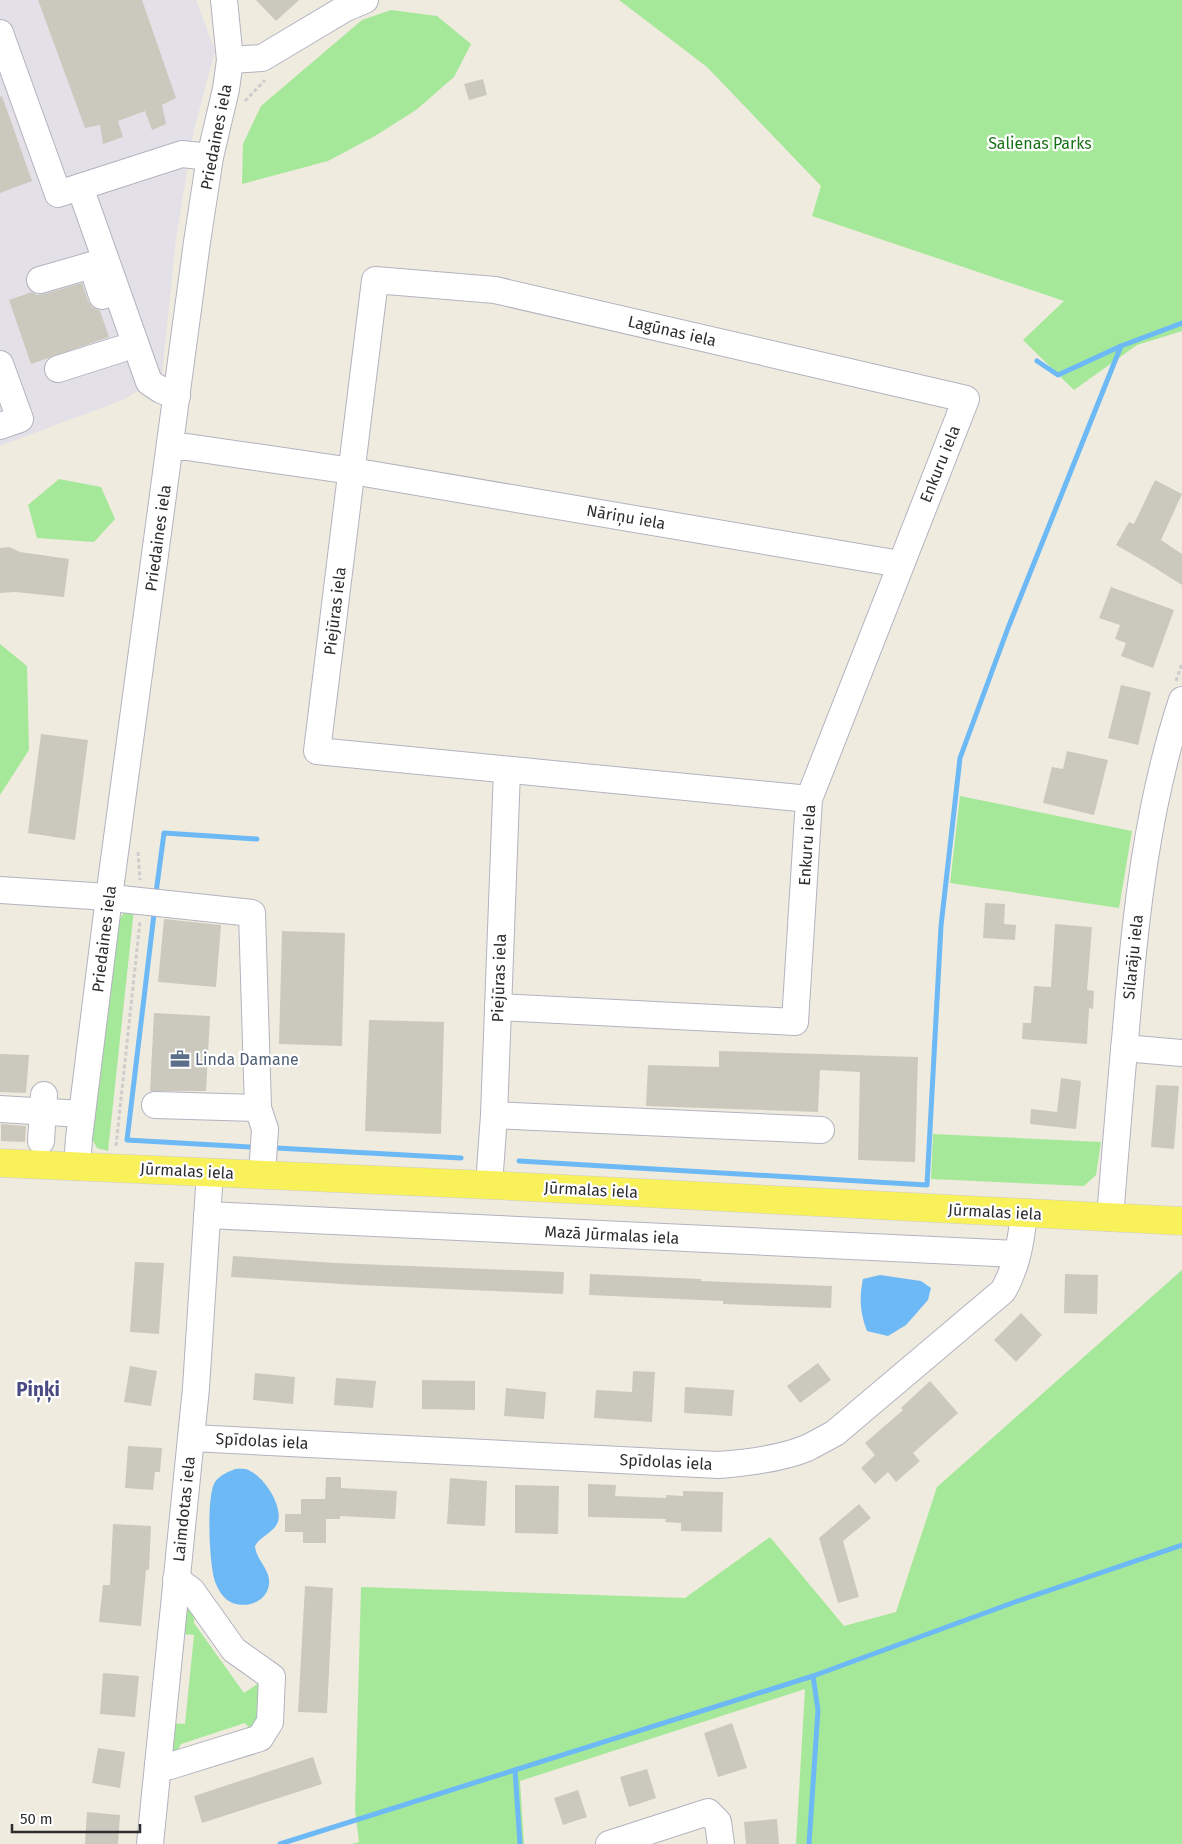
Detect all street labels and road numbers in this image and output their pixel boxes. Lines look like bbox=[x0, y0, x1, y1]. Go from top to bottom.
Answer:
street label: Priedaines iela bbox=[196, 82, 236, 192]
street label: Lagūnas iela bbox=[626, 312, 718, 350]
street label: Enkuru iela bbox=[916, 423, 964, 505]
street label: Priedaines iela bbox=[141, 483, 175, 593]
street label: Nāriņu iela bbox=[585, 501, 667, 534]
street label: Piejūras iela bbox=[320, 566, 350, 656]
street label: Enkuru iela bbox=[795, 804, 819, 886]
street label: Priedaines iela bbox=[88, 884, 120, 994]
street label: Silarāju iela bbox=[1119, 914, 1147, 1000]
street label: Piejūras iela bbox=[488, 933, 510, 1023]
street label: Jūrmalas iela bbox=[140, 1159, 234, 1183]
street label: Jūrmalas iela bbox=[544, 1178, 638, 1202]
street label: Jūrmalas iela bbox=[948, 1200, 1042, 1224]
street label: Mazā Jūrmalas iela bbox=[544, 1222, 680, 1248]
street label: Spīdolas iela bbox=[215, 1429, 309, 1453]
street label: Spīdolas iela bbox=[619, 1450, 713, 1474]
street label: Laimdotas iela bbox=[169, 1455, 199, 1563]

